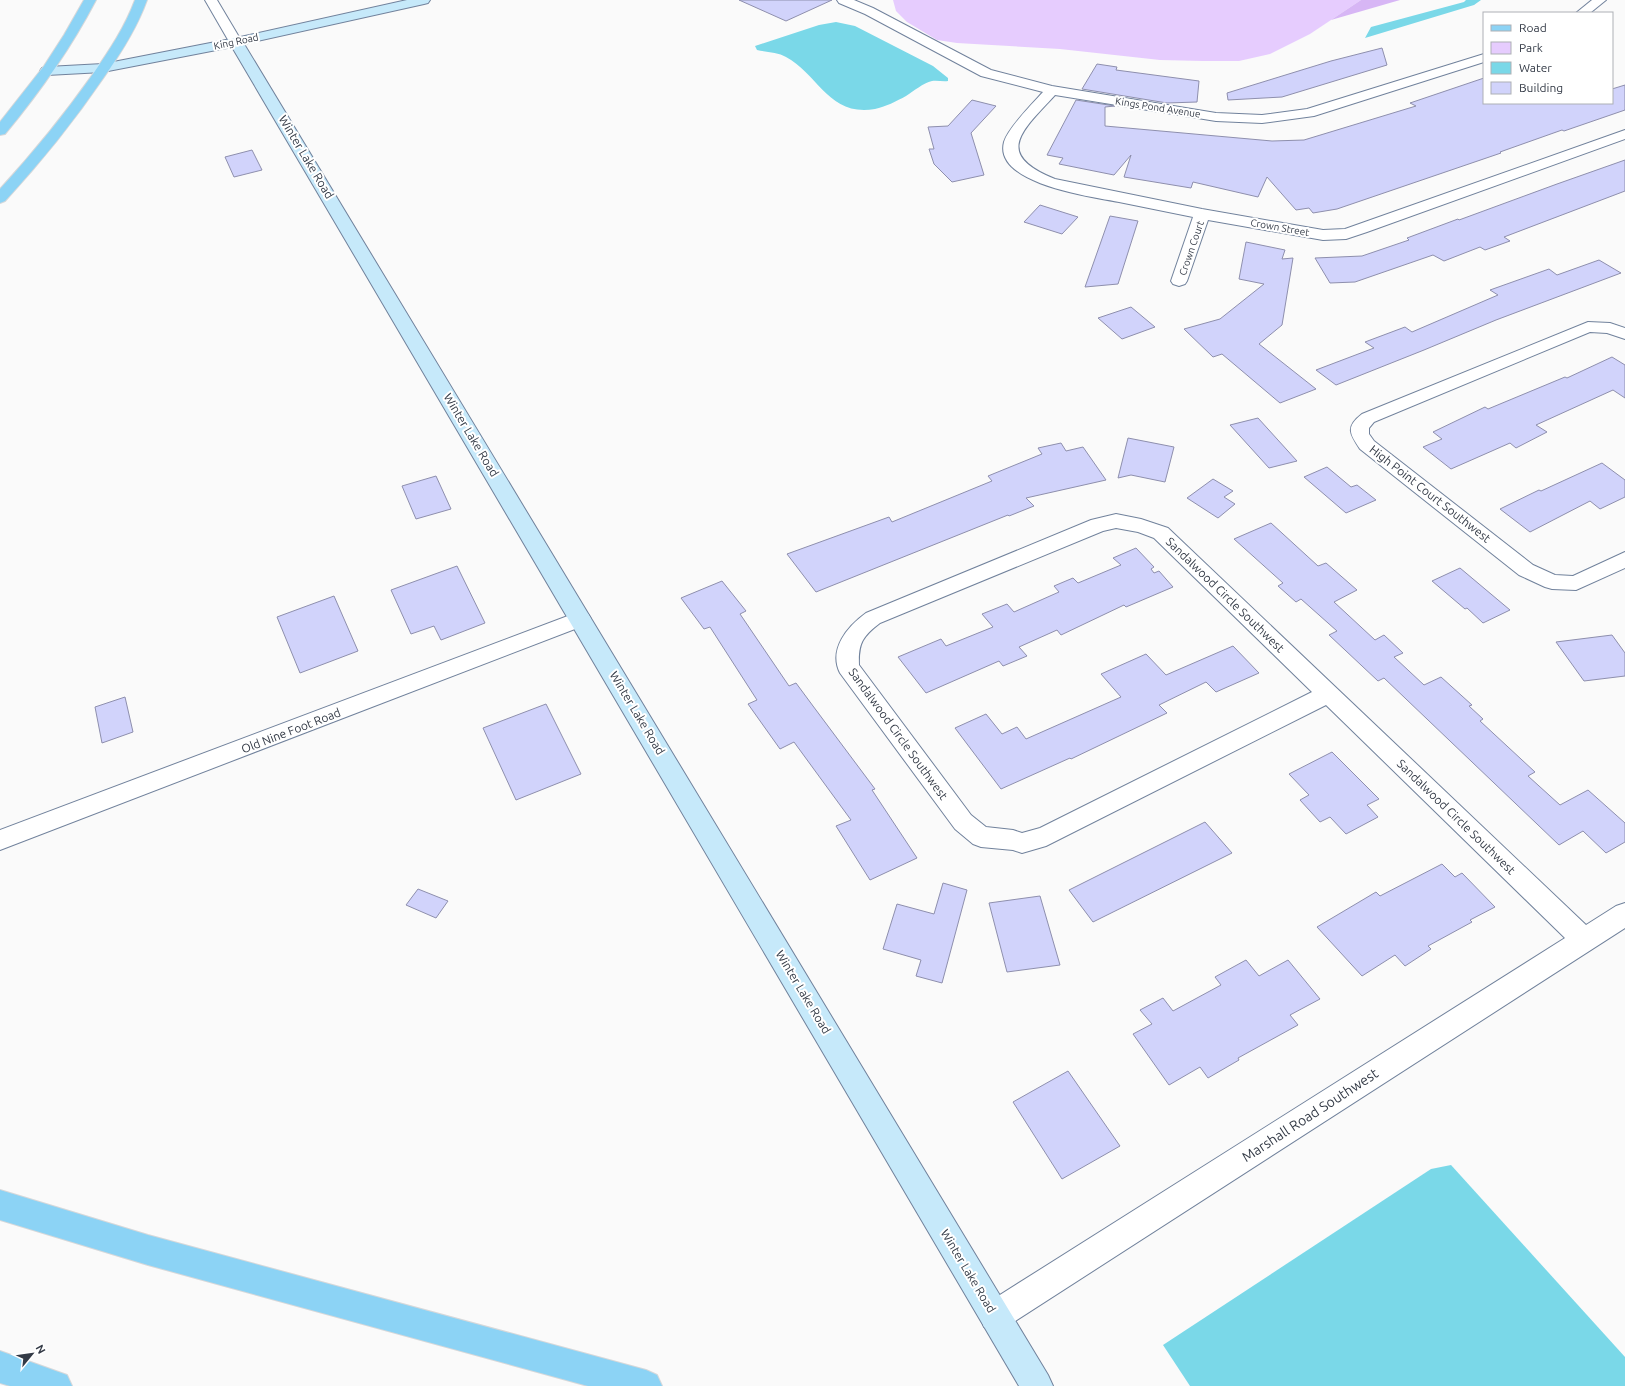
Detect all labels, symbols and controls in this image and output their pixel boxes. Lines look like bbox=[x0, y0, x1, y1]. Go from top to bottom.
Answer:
legend bbox=[1483, 12, 1613, 104]
text: Road bbox=[1519, 21, 1547, 34]
street label: King Road bbox=[213, 31, 260, 52]
text: Park bbox=[1519, 41, 1543, 54]
text: Water bbox=[1519, 61, 1552, 74]
text: Building bbox=[1519, 81, 1563, 94]
street label: Kings Pond Avenue bbox=[1115, 95, 1201, 120]
street label: Winter Lake Road bbox=[276, 113, 336, 201]
street label: Crown Street bbox=[1250, 217, 1310, 238]
street label: Crown Court bbox=[1177, 219, 1206, 277]
street label: Winter Lake Road bbox=[441, 391, 501, 479]
street label: High Point Court Southwest bbox=[1367, 442, 1494, 545]
street label: Sandalwood Circle Southwest bbox=[1164, 535, 1287, 655]
street label: Sandalwood Circle Southwest bbox=[846, 665, 951, 802]
street label: Winter Lake Road bbox=[607, 669, 667, 757]
street label: Old Nine Foot Road bbox=[239, 706, 342, 755]
street label: Sandalwood Circle Southwest bbox=[1395, 757, 1518, 877]
street label: Winter Lake Road bbox=[773, 948, 833, 1036]
street label: Marshall Road Southwest bbox=[1239, 1065, 1381, 1165]
street label: Winter Lake Road bbox=[938, 1227, 998, 1315]
north arrow bbox=[12, 1334, 52, 1374]
text: N bbox=[34, 1343, 48, 1356]

